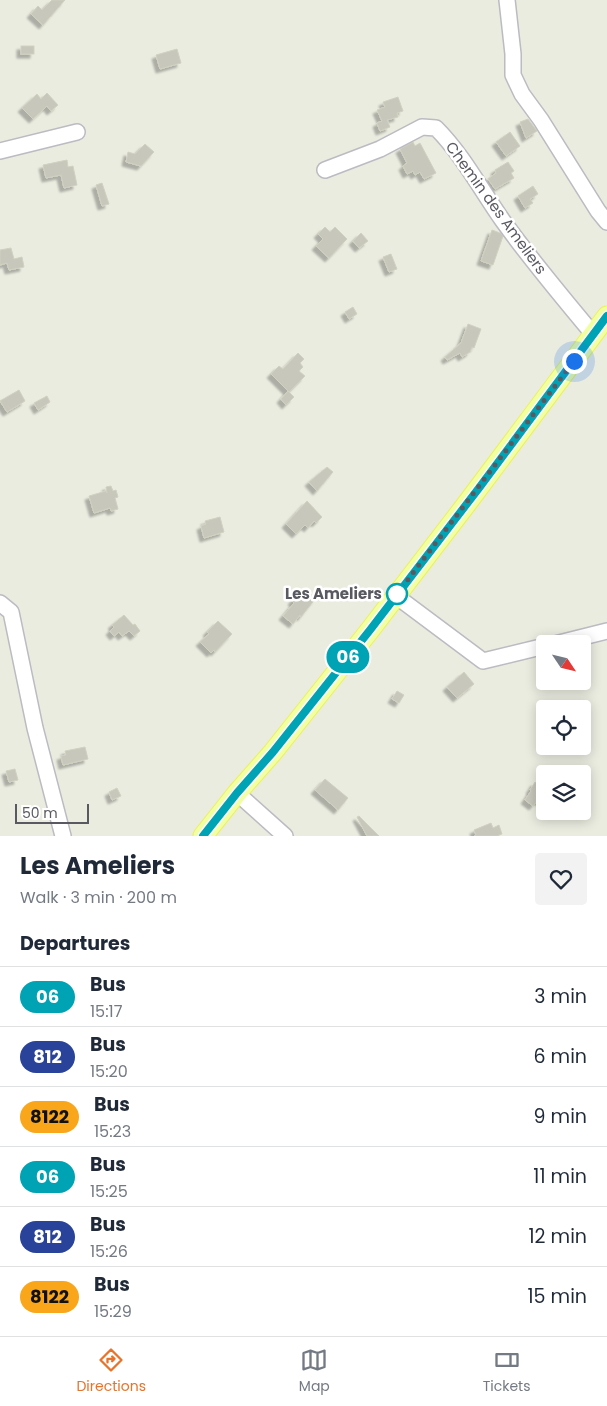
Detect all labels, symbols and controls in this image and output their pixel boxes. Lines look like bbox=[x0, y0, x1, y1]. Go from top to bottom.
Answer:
street label: Chemin des Ameliers bbox=[441, 137, 552, 279]
your location bbox=[562, 349, 587, 374]
place label: Les Ameliers bbox=[285, 583, 382, 604]
marker: Les Ameliers bbox=[386, 583, 408, 605]
north arrow bbox=[536, 635, 591, 690]
map controls bbox=[536, 635, 591, 820]
line badge: 06 bbox=[326, 641, 370, 673]
text: 06 bbox=[336, 644, 360, 669]
button: locate bbox=[536, 700, 591, 755]
button: layers bbox=[536, 765, 591, 820]
scale bar bbox=[15, 801, 89, 824]
text: 50 m bbox=[22, 803, 58, 823]
text: Les Ameliers bbox=[20, 849, 175, 882]
button: heart bbox=[535, 853, 587, 905]
text: Walk · 3 min · 200 m bbox=[20, 886, 177, 909]
text: Departures bbox=[20, 930, 130, 957]
text: Bus bbox=[90, 971, 126, 998]
text: 3 min bbox=[534, 983, 587, 1010]
text: 06 bbox=[36, 984, 59, 1009]
text: 15:17 bbox=[90, 1000, 122, 1023]
text: Bus bbox=[90, 1031, 126, 1058]
text: 6 min bbox=[533, 1043, 587, 1070]
text: 812 bbox=[33, 1044, 62, 1069]
text: 15:20 bbox=[90, 1060, 128, 1083]
text: Bus bbox=[94, 1091, 130, 1118]
text: 9 min bbox=[534, 1103, 587, 1130]
text: 8122 bbox=[30, 1104, 69, 1129]
text: 15:23 bbox=[94, 1120, 131, 1143]
text: Bus bbox=[90, 1151, 126, 1178]
text: 11 min bbox=[533, 1163, 587, 1190]
text: 06 bbox=[36, 1164, 59, 1189]
text: 15:25 bbox=[90, 1180, 128, 1203]
text: Bus bbox=[90, 1211, 126, 1238]
text: 12 min bbox=[529, 1223, 587, 1250]
text: 812 bbox=[33, 1224, 62, 1249]
text: 15:26 bbox=[90, 1240, 128, 1263]
text: Bus bbox=[94, 1271, 130, 1298]
text: 15 min bbox=[528, 1283, 587, 1310]
text: 8122 bbox=[30, 1284, 69, 1309]
text: 15:29 bbox=[94, 1300, 132, 1323]
tab: Directions bbox=[76, 1346, 146, 1397]
tab: Map bbox=[299, 1346, 330, 1397]
tab: Tickets bbox=[483, 1346, 531, 1397]

